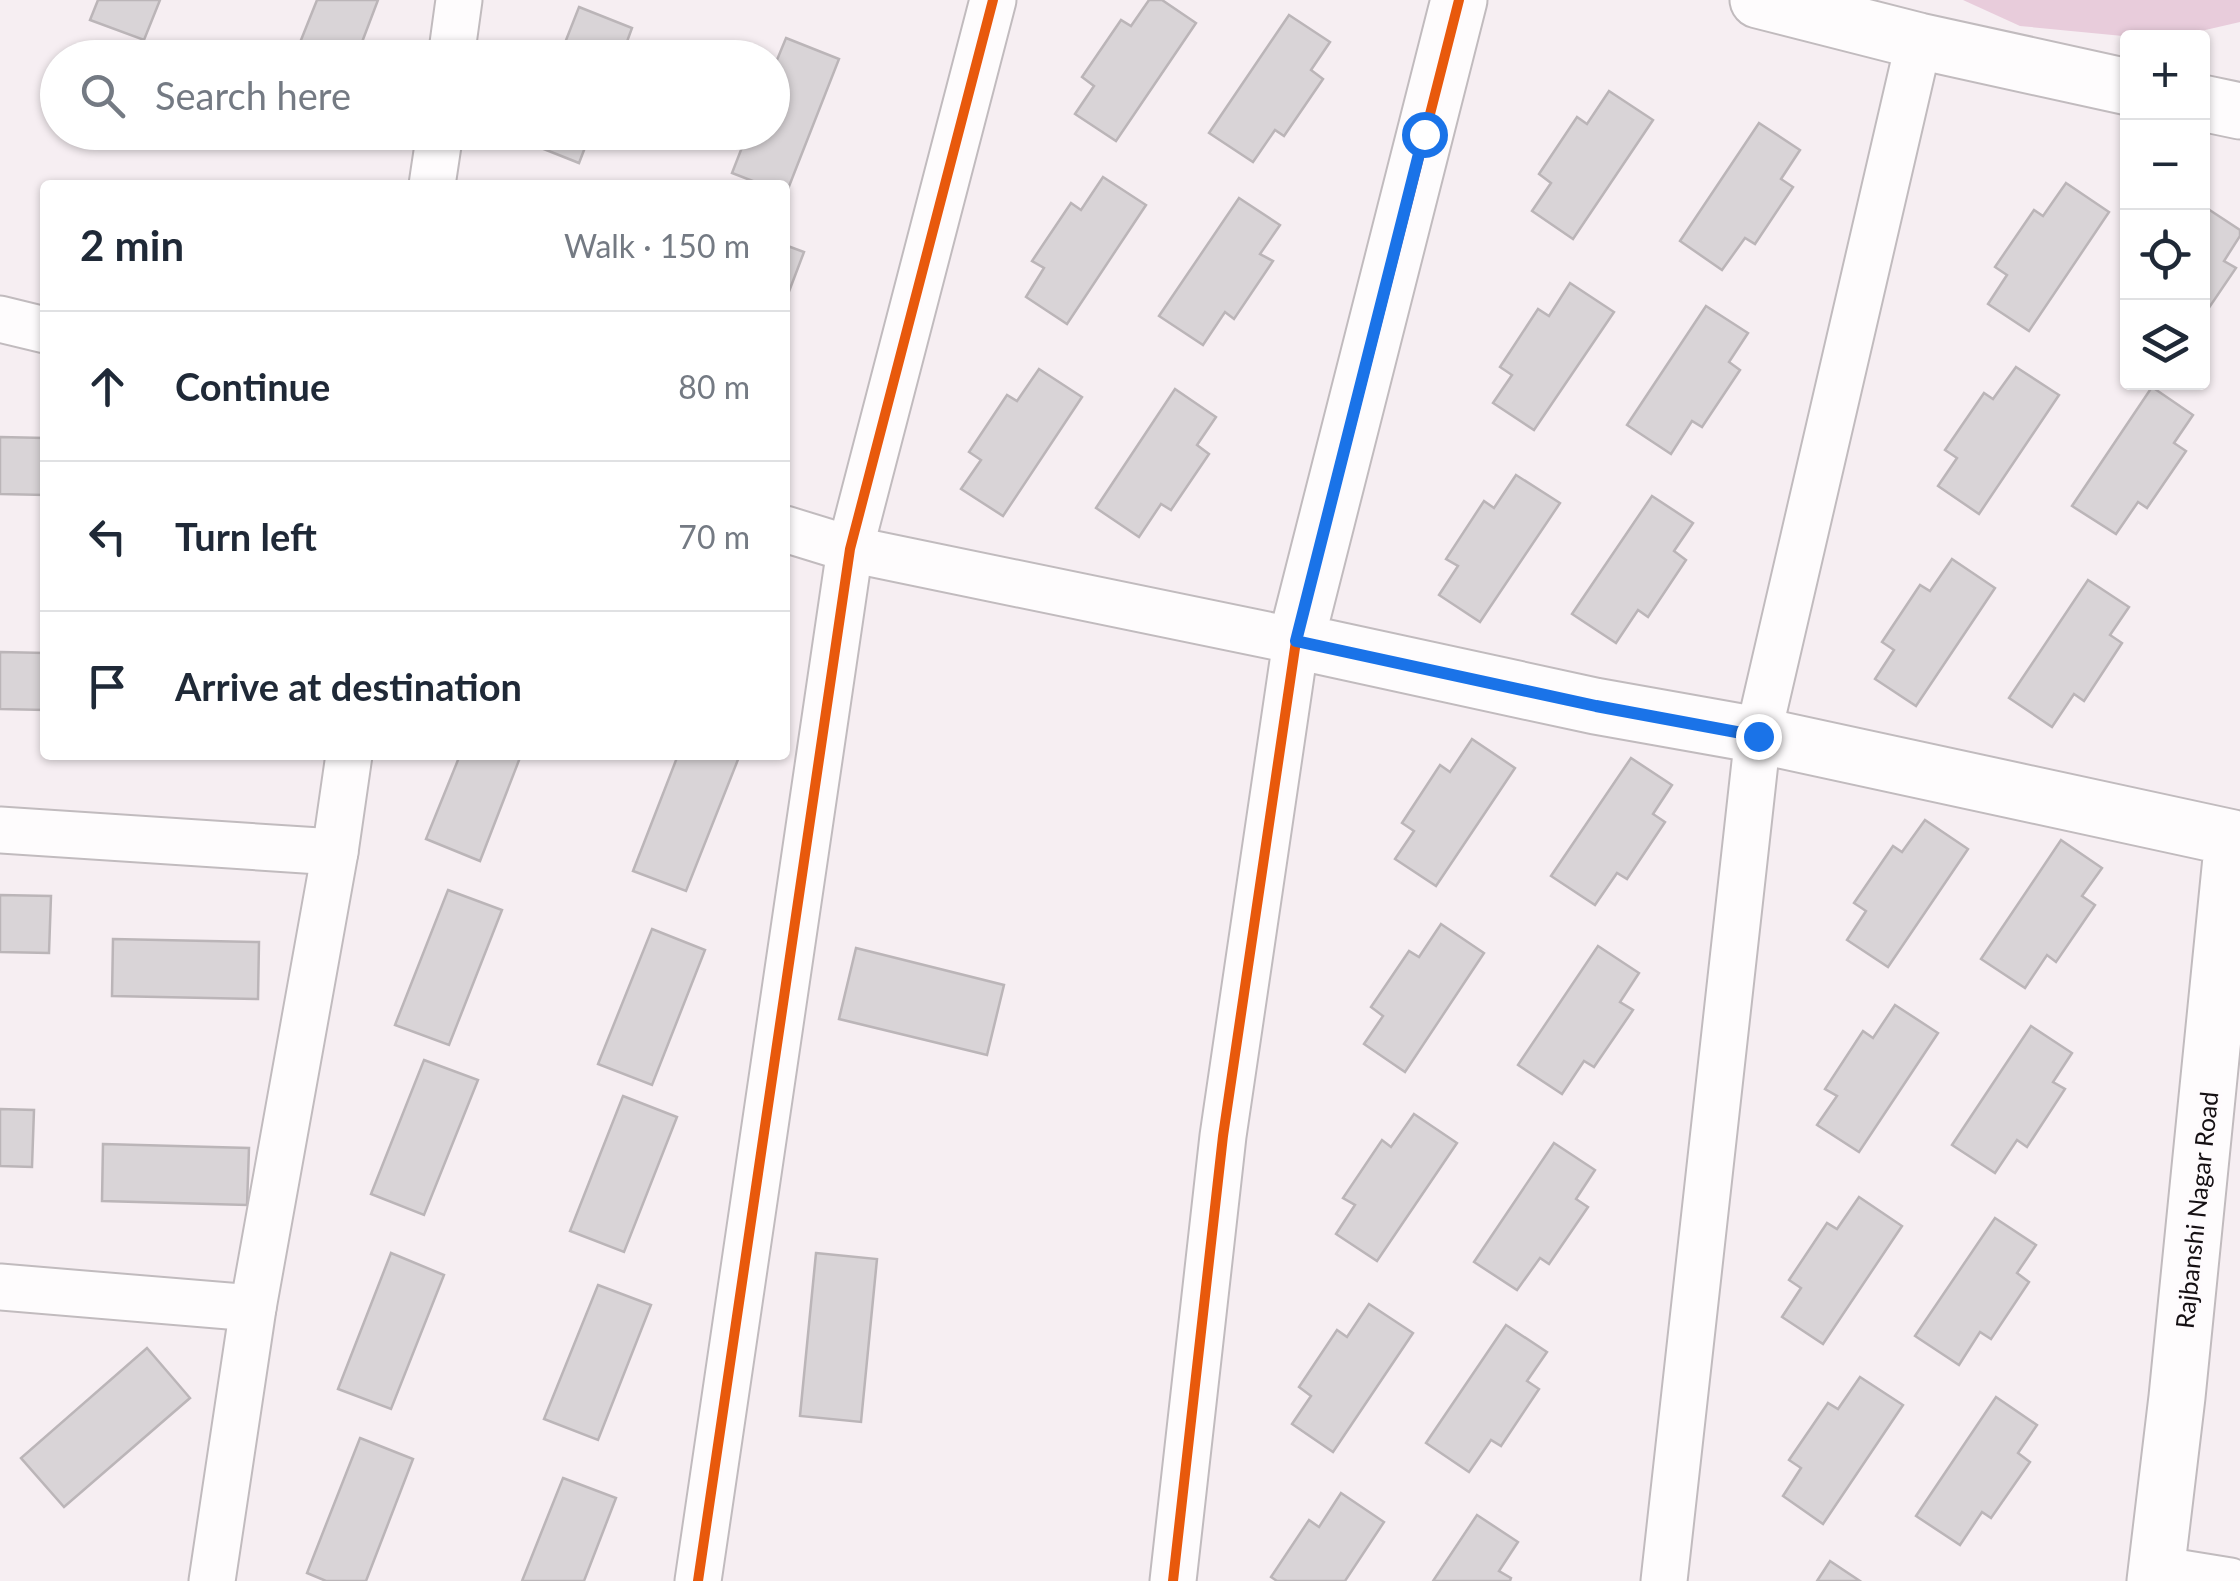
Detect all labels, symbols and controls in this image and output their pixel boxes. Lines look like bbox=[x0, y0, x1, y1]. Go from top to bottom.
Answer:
map controls bbox=[2120, 30, 2210, 390]
button: + bbox=[2120, 30, 2210, 120]
search box bbox=[40, 40, 790, 150]
icon: search bbox=[75, 68, 130, 123]
text: Search here bbox=[155, 72, 351, 118]
route start bbox=[1402, 112, 1448, 158]
button: − bbox=[2120, 120, 2210, 210]
button: locate bbox=[2120, 210, 2210, 300]
text: 2 min bbox=[80, 220, 184, 270]
text: Walk · 150 m bbox=[564, 226, 750, 265]
button: layers bbox=[2120, 300, 2210, 390]
icon: ahead bbox=[80, 359, 135, 414]
text: Continue bbox=[175, 363, 330, 409]
text: 80 m bbox=[678, 367, 750, 406]
icon: left bbox=[80, 509, 135, 564]
text: Turn left bbox=[175, 513, 317, 559]
text: 70 m bbox=[678, 517, 750, 556]
icon: arrive bbox=[80, 659, 135, 714]
text: Arrive at destination bbox=[175, 663, 522, 709]
route end bbox=[1736, 714, 1782, 760]
street label: Rajbanshi Nagar Road bbox=[2169, 1090, 2223, 1330]

